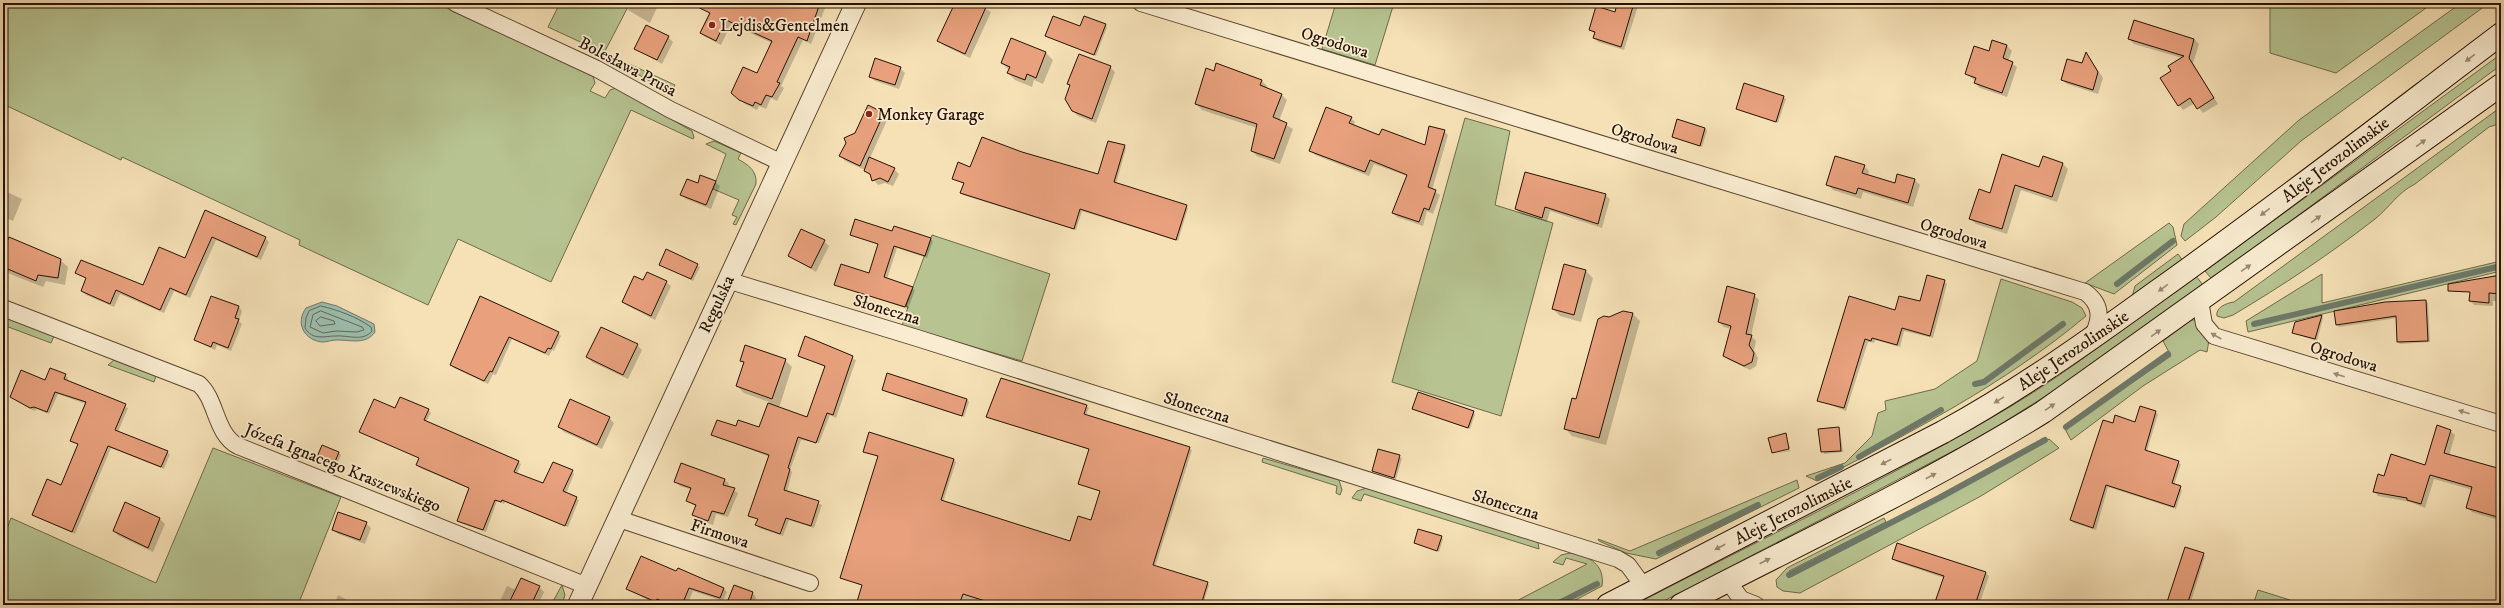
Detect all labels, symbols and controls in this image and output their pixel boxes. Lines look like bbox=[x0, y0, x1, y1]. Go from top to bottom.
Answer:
place label: Lejdis&Gentelmen bbox=[720, 15, 849, 37]
marker: Lejdis&Gentelmen bbox=[707, 20, 717, 30]
street label: Ogrodowa bbox=[1298, 22, 1372, 64]
street label: Bolesława Prusa bbox=[575, 32, 681, 102]
one-way arrow bbox=[2464, 54, 2475, 62]
place label: Monkey Garage bbox=[877, 104, 984, 126]
marker: Monkey Garage bbox=[864, 109, 874, 119]
street label: Aleje Jerozolimskie bbox=[2277, 112, 2394, 207]
street label: Ogrodowa bbox=[1608, 118, 1682, 160]
one-way arrow bbox=[2416, 139, 2427, 147]
one-way arrow bbox=[2260, 208, 2271, 216]
street label: Ogrodowa bbox=[1917, 213, 1991, 255]
one-way arrow bbox=[2311, 215, 2321, 223]
one-way arrow bbox=[2241, 264, 2251, 272]
street label: Regulska bbox=[694, 271, 740, 337]
one-way arrow bbox=[2157, 284, 2168, 292]
street label: Słoneczna bbox=[851, 289, 924, 331]
street label: Aleje Jerozolimskie bbox=[2014, 306, 2133, 396]
one-way arrow bbox=[2151, 329, 2161, 337]
one-way arrow bbox=[2210, 332, 2221, 339]
street label: Ogrodowa bbox=[2307, 336, 2381, 378]
one-way arrow bbox=[2333, 372, 2345, 378]
street label: Słoneczna bbox=[1161, 387, 1234, 429]
one-way arrow bbox=[1994, 396, 2005, 403]
one-way arrow bbox=[2045, 403, 2055, 411]
one-way arrow bbox=[2457, 409, 2469, 415]
street label: Józefa Ignacego Kraszewskiego bbox=[239, 418, 444, 517]
one-way arrow bbox=[1880, 459, 1891, 466]
street label: Aleje Jerozolimskie bbox=[1731, 472, 1856, 550]
one-way arrow bbox=[1925, 473, 1936, 480]
street label: Słoneczna bbox=[1470, 484, 1543, 526]
street label: Firmowa bbox=[688, 514, 752, 554]
one-way arrow bbox=[1714, 544, 1726, 551]
one-way arrow bbox=[1760, 558, 1771, 565]

